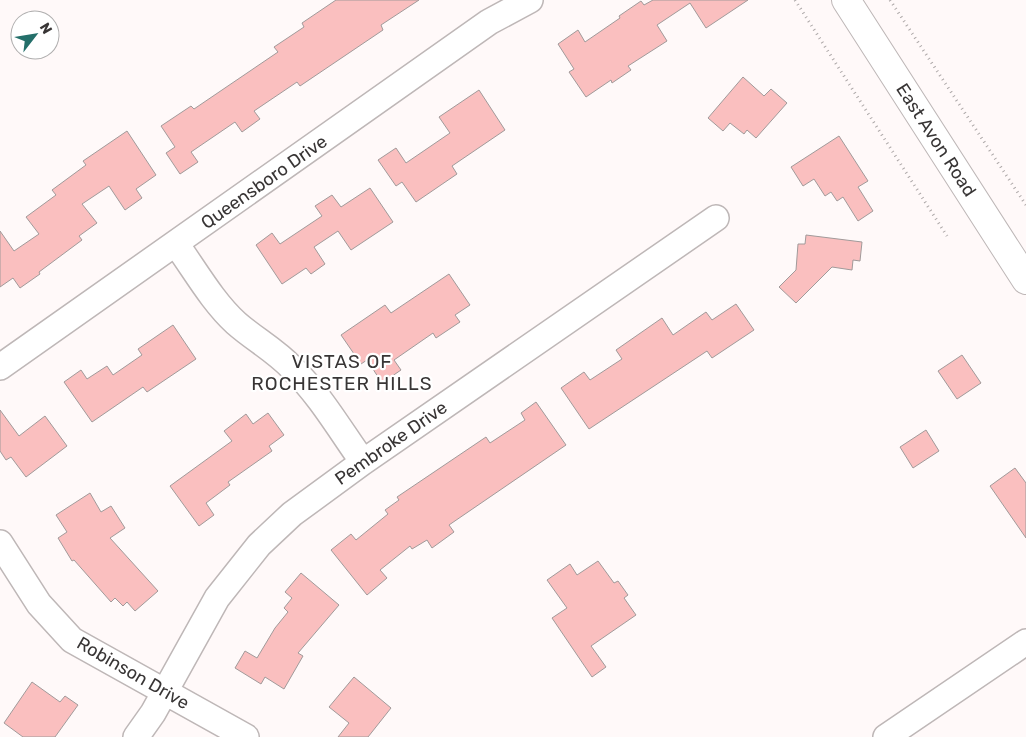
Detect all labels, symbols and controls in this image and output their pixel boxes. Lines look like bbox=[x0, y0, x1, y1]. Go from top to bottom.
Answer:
north arrow bbox=[10, 10, 60, 60]
text: N bbox=[36, 20, 56, 37]
street label: East Avon Road bbox=[891, 79, 981, 201]
street label: Queensboro Drive bbox=[197, 130, 331, 234]
district label: VISTAS OF ROCHESTER HILLS bbox=[251, 350, 433, 395]
street label: Pembroke Drive bbox=[331, 396, 451, 490]
street label: Robinson Drive bbox=[73, 632, 193, 714]

